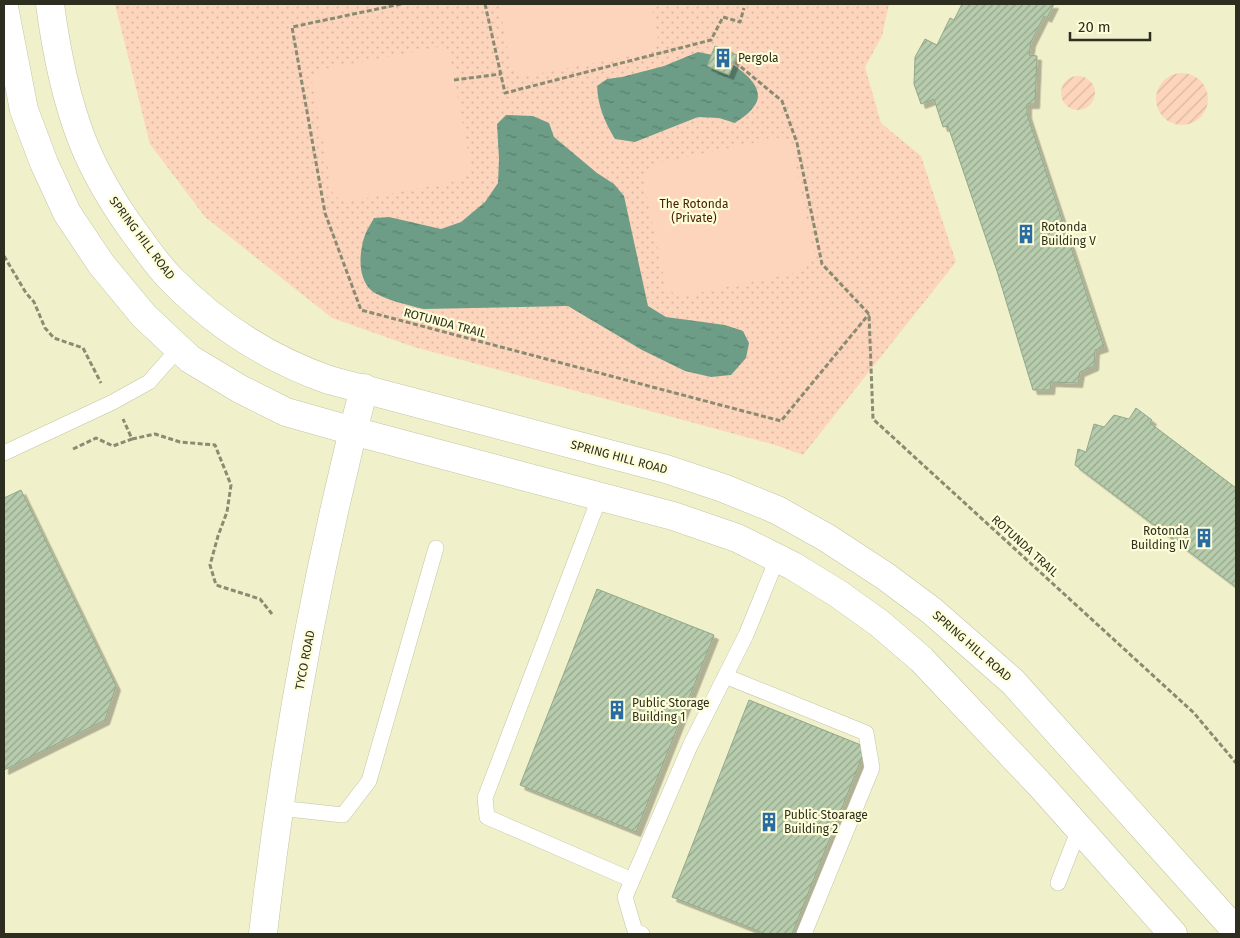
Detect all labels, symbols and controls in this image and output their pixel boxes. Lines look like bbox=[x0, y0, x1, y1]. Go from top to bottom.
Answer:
scale bar bbox=[1070, 10, 1150, 42]
text: 20 m bbox=[1078, 18, 1111, 36]
building icon: Pergola bbox=[712, 47, 734, 69]
place label: Pergola bbox=[738, 51, 779, 65]
street label: SPRING HILL ROAD bbox=[106, 194, 178, 282]
park label: The Rotonda (Private) bbox=[660, 197, 728, 225]
place label: Rotonda Building V bbox=[1041, 220, 1096, 248]
building icon: Rotonda Building V bbox=[1015, 223, 1037, 245]
street label: ROTUNDA TRAIL bbox=[402, 305, 488, 341]
street label: SPRING HILL ROAD bbox=[569, 437, 669, 477]
street label: ROTUNDA TRAIL bbox=[989, 512, 1061, 580]
place label: Rotonda Building IV bbox=[1131, 524, 1189, 552]
building icon: Rotonda Building IV bbox=[1193, 527, 1215, 549]
street label: SPRING HILL ROAD bbox=[930, 608, 1015, 684]
street label: TYCO ROAD bbox=[292, 629, 318, 691]
place label: Public Storage Building 1 bbox=[632, 696, 710, 724]
building icon: Public Storage Building 1 bbox=[606, 699, 628, 721]
place label: Public Stoarage Building 2 bbox=[784, 808, 868, 836]
building icon: Public Stoarage Building 2 bbox=[758, 811, 780, 833]

